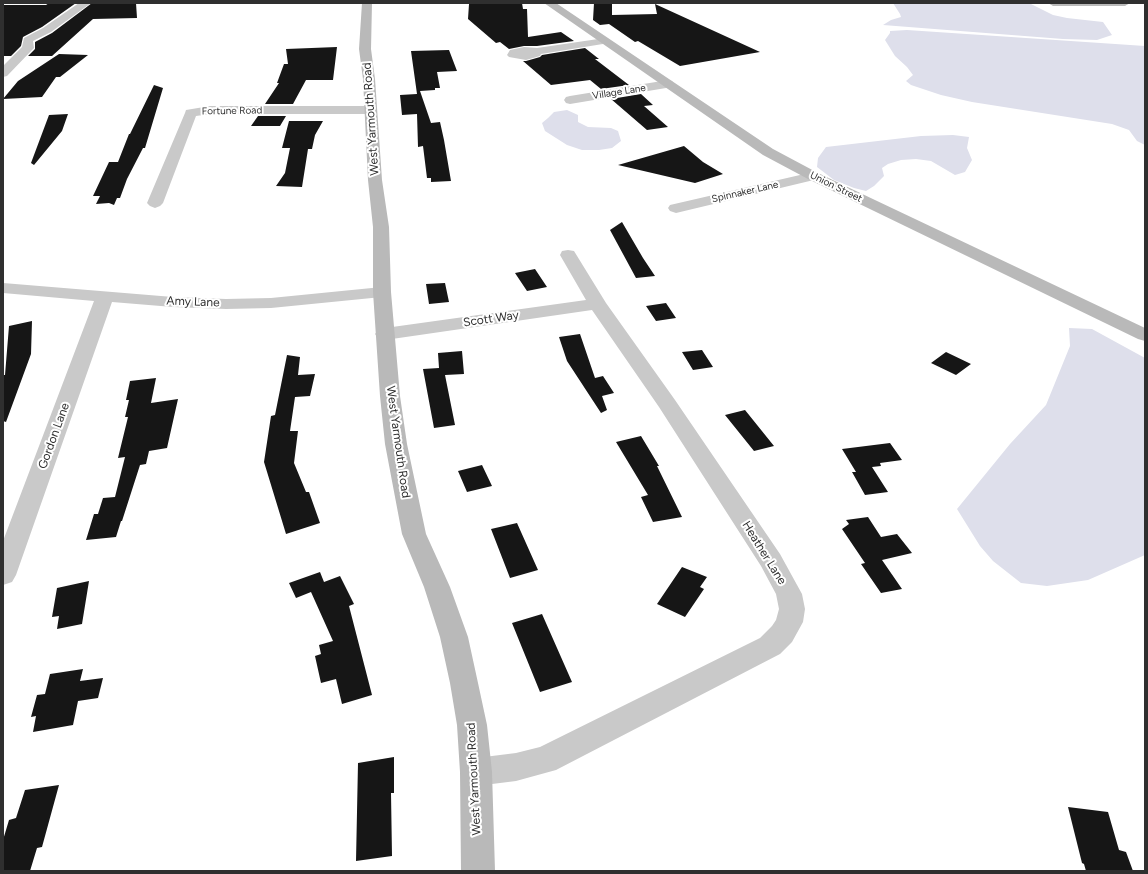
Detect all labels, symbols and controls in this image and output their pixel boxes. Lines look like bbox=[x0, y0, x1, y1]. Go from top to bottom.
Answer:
street label: West Yarmouth Road bbox=[360, 62, 382, 176]
street label: Village Lane bbox=[591, 82, 647, 102]
street label: Fortune Road bbox=[202, 104, 262, 118]
street label: Union Street bbox=[808, 169, 864, 205]
street label: Spinnaker Lane bbox=[711, 179, 779, 205]
street label: Amy Lane bbox=[166, 294, 220, 310]
street label: Scott Way bbox=[462, 308, 520, 330]
street label: West Yarmouth Road bbox=[383, 385, 413, 499]
street label: Gordon Lane bbox=[35, 401, 73, 471]
street label: Heather Lane bbox=[739, 519, 789, 587]
street label: West Yarmouth Road bbox=[464, 722, 484, 836]

